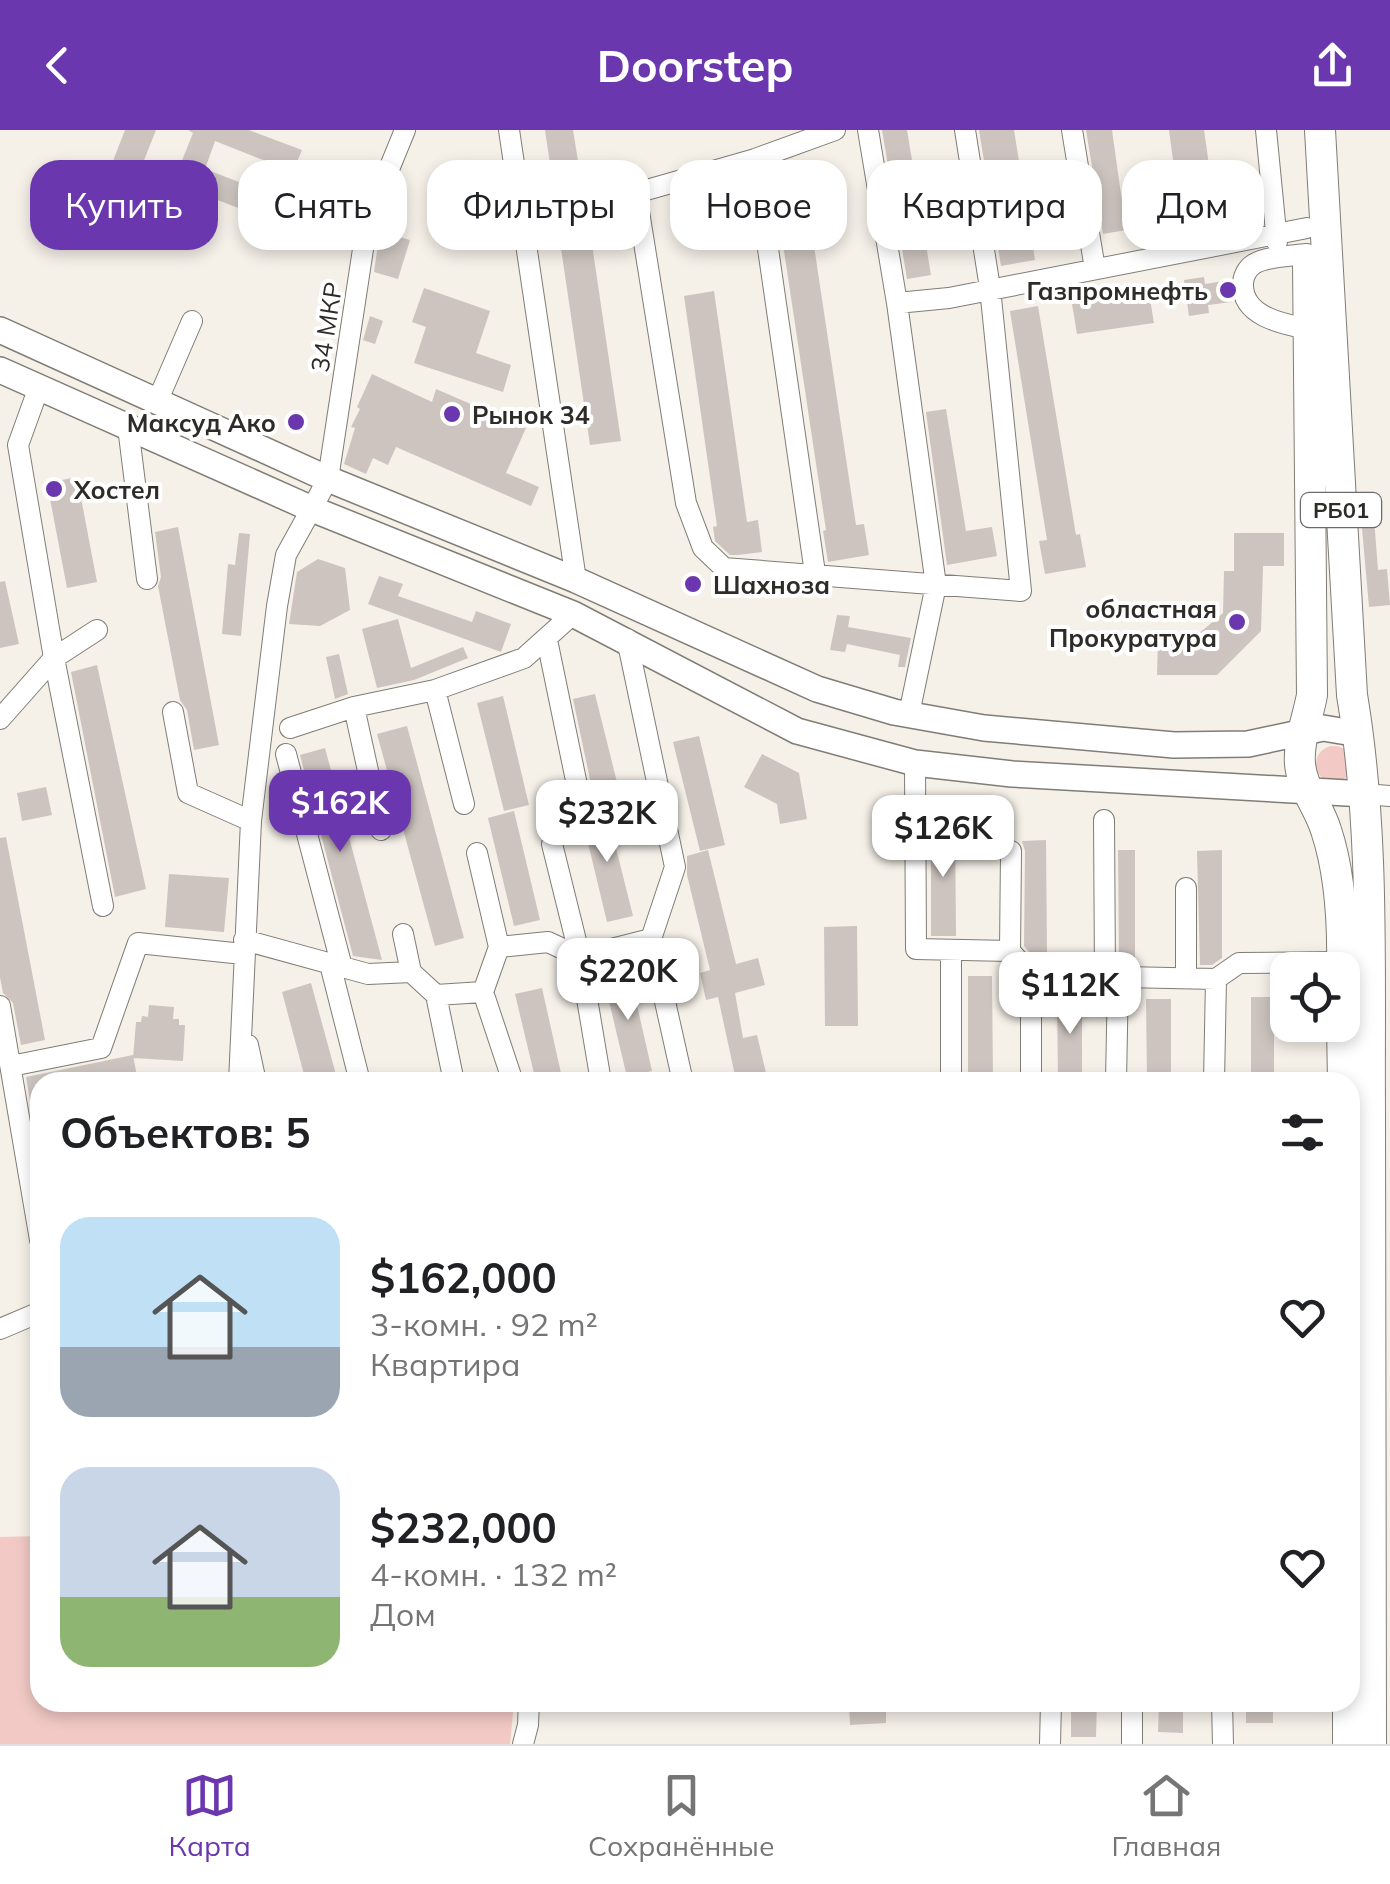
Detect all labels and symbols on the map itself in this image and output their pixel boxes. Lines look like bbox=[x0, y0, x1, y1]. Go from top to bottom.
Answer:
place label: Газпромнефть bbox=[1027, 275, 1208, 306]
marker: Газпромнефть bbox=[1217, 279, 1239, 301]
street label: 34 МКР bbox=[304, 280, 348, 374]
place label: Рынок 34 bbox=[472, 399, 590, 430]
marker: Рынок 34 bbox=[441, 403, 463, 425]
place label: Максуд Ако bbox=[127, 407, 276, 438]
marker: Максуд Ако bbox=[285, 411, 307, 433]
place label: Хостел bbox=[73, 474, 160, 505]
marker: Хостел bbox=[43, 478, 65, 500]
road number: РБ01 bbox=[1301, 493, 1381, 527]
place label: Шахноза bbox=[713, 569, 830, 600]
marker: Шахноза bbox=[682, 573, 704, 595]
place label: областная Прокуратура bbox=[1049, 593, 1217, 653]
marker: областная Прокуратура bbox=[1226, 611, 1248, 633]
pin: $162K bbox=[270, 770, 410, 855]
pin: $232K bbox=[537, 780, 677, 865]
pin: $126K bbox=[873, 795, 1013, 880]
pin: $220K bbox=[558, 938, 698, 1023]
pin: $112K bbox=[1000, 952, 1140, 1037]

